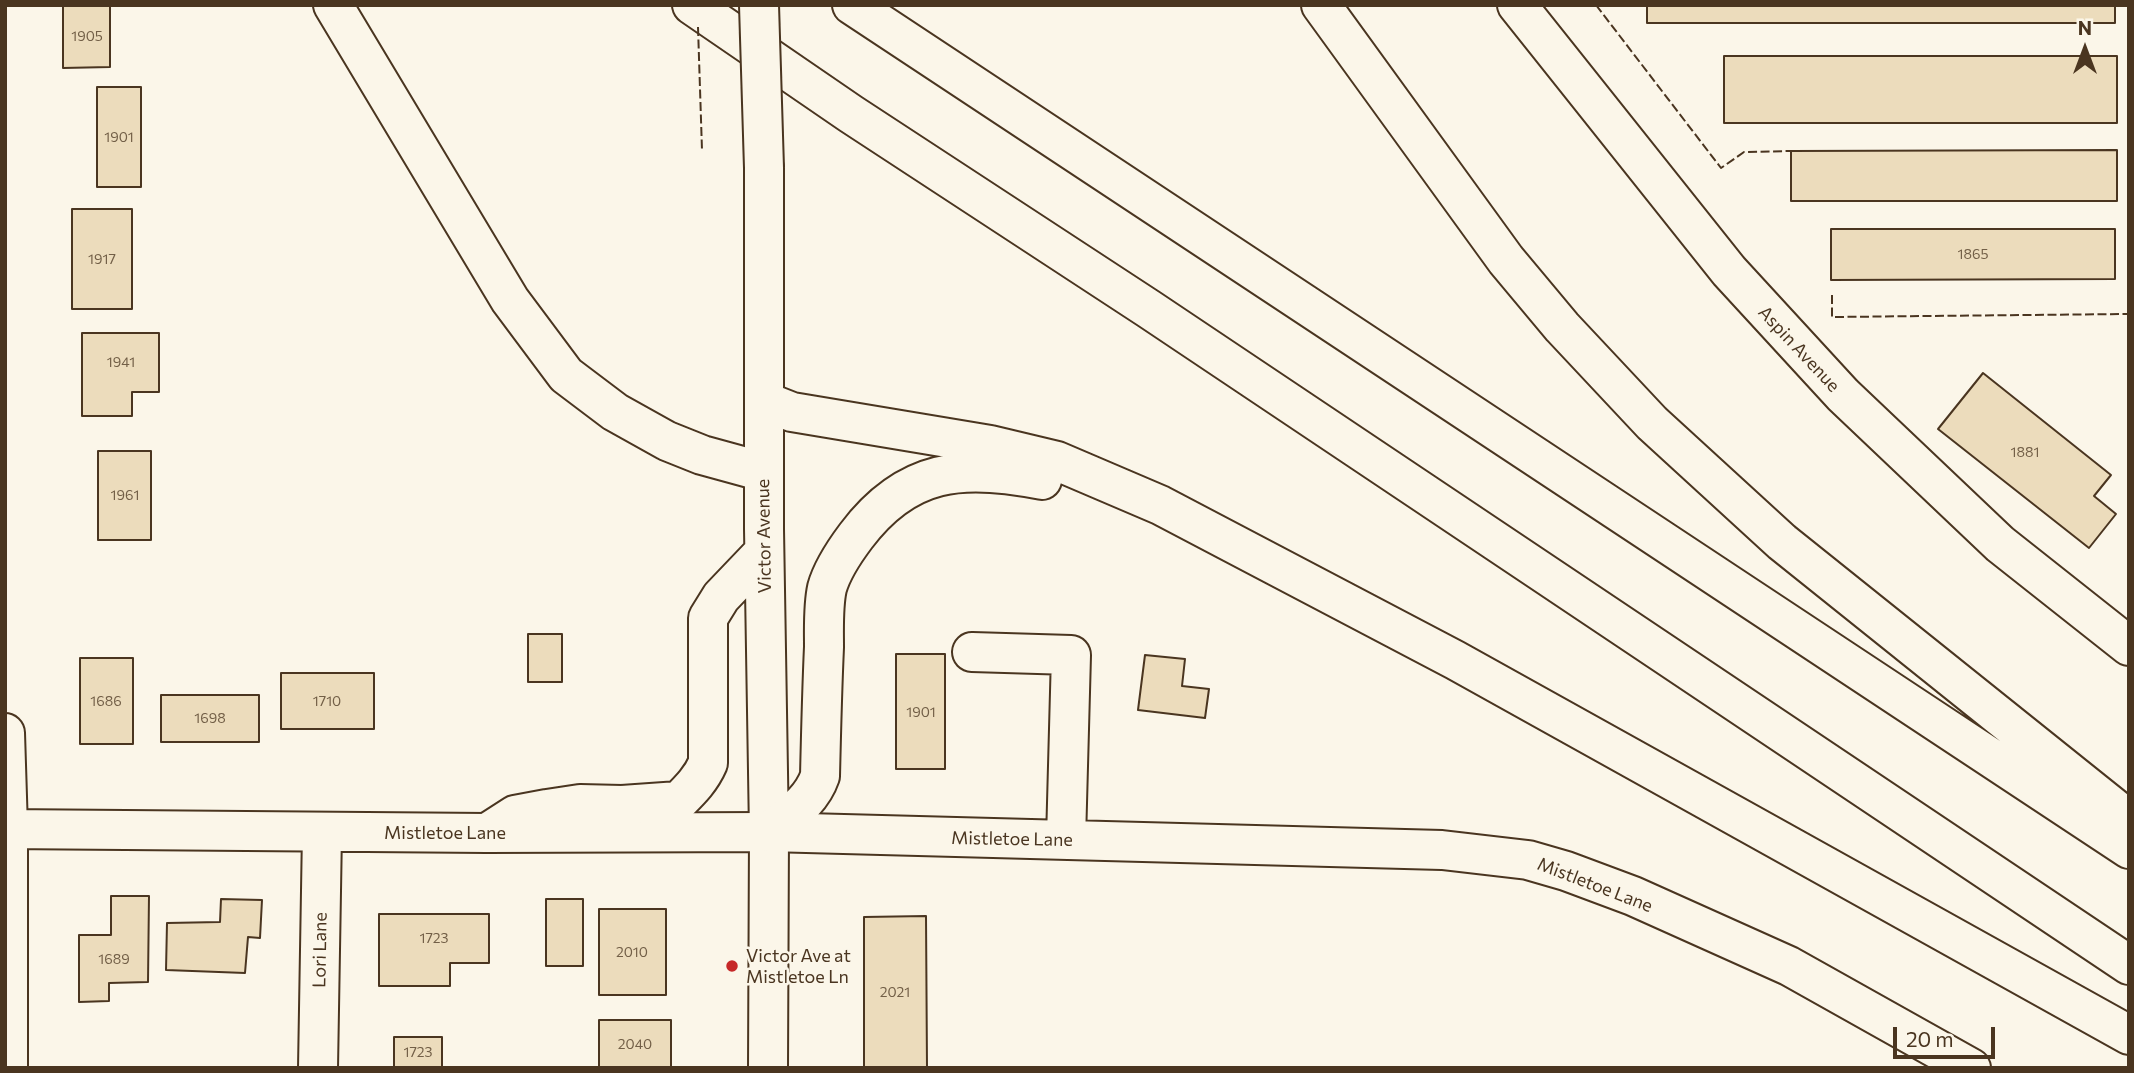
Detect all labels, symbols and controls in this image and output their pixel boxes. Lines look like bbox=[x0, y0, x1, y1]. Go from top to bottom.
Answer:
north arrow bbox=[2050, 14, 2120, 84]
text: N bbox=[2078, 16, 2092, 39]
house number: 1905 bbox=[71, 28, 103, 44]
house number: 1901 bbox=[104, 129, 134, 145]
house number: 1865 bbox=[1957, 246, 1989, 262]
house number: 1917 bbox=[88, 251, 116, 267]
street label: Aspin Avenue bbox=[1754, 302, 1844, 396]
house number: 1941 bbox=[107, 354, 135, 370]
house number: 1881 bbox=[2011, 444, 2039, 460]
street label: Victor Avenue bbox=[752, 479, 776, 593]
house number: 1961 bbox=[111, 487, 139, 503]
house number: 1686 bbox=[90, 693, 122, 709]
house number: 1710 bbox=[313, 693, 341, 709]
house number: 1901 bbox=[906, 704, 936, 720]
house number: 1698 bbox=[194, 710, 226, 726]
street label: Mistletoe Lane bbox=[384, 822, 506, 844]
street label: Mistletoe Lane bbox=[951, 827, 1073, 851]
street label: Mistletoe Lane bbox=[1534, 853, 1656, 917]
street label: Lori Lane bbox=[309, 912, 331, 988]
house number: 1723 bbox=[419, 930, 449, 946]
house number: 2010 bbox=[616, 944, 648, 960]
place label: Victor Ave at Mistletoe Ln bbox=[746, 945, 851, 988]
house number: 1689 bbox=[98, 951, 130, 967]
marker: Victor Ave at Mistletoe Ln bbox=[724, 958, 740, 974]
house number: 2021 bbox=[880, 984, 910, 1000]
scale bar bbox=[1896, 1014, 1997, 1058]
text: 20 m bbox=[1906, 1026, 1954, 1051]
house number: 2040 bbox=[618, 1036, 652, 1052]
house number: 1723 bbox=[403, 1044, 433, 1060]

